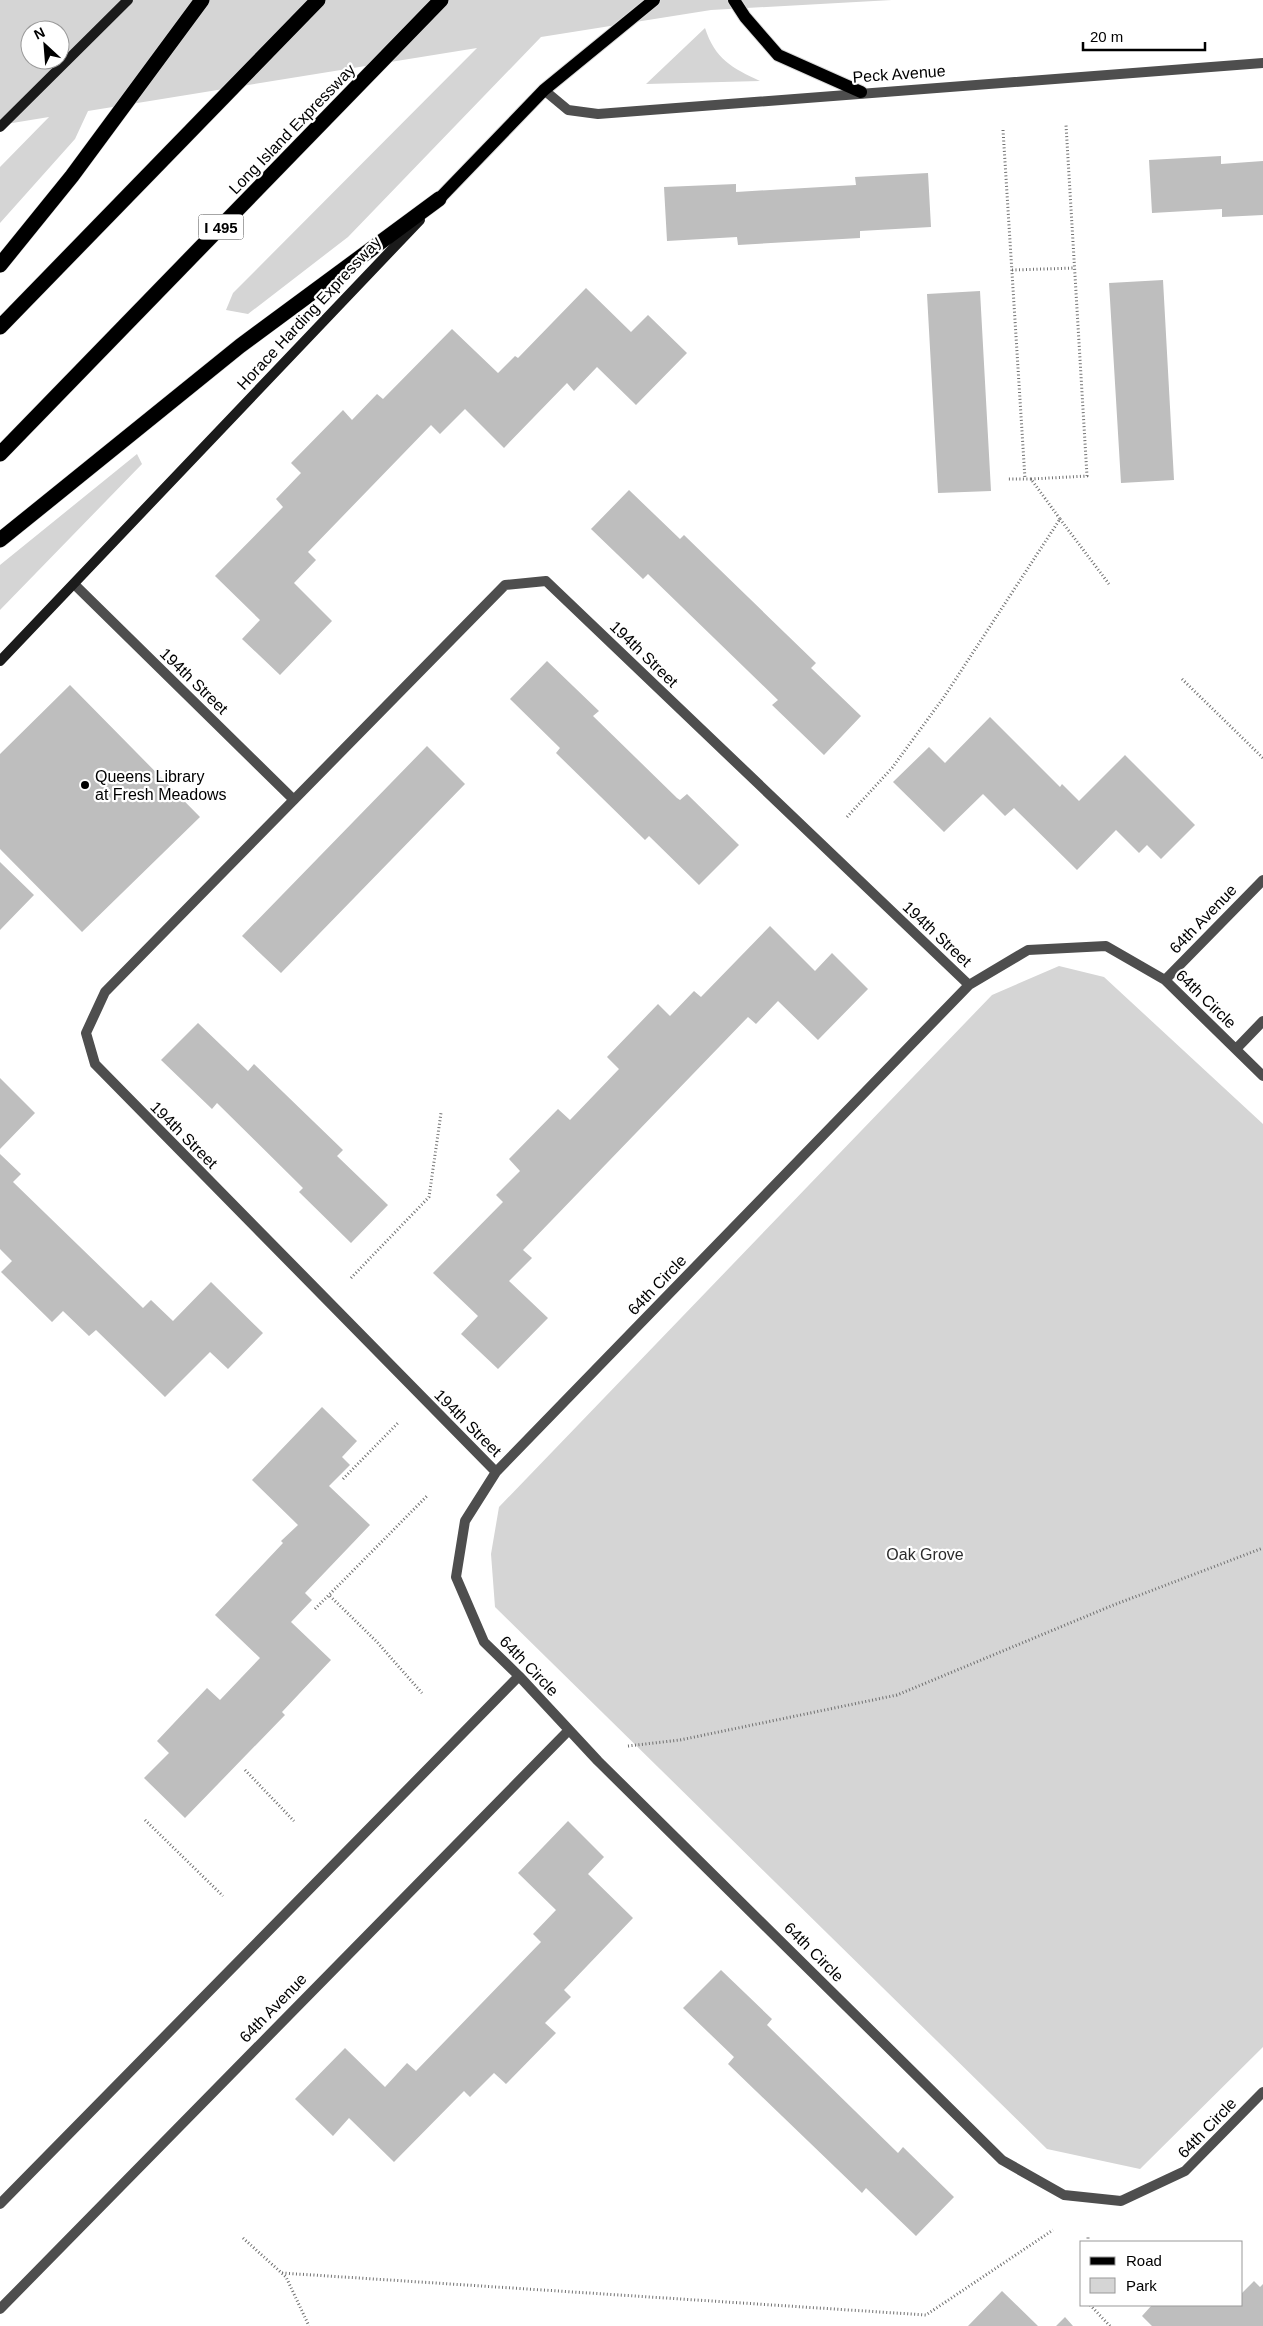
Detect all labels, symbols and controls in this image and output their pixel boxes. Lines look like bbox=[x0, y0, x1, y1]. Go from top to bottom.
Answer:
north arrow bbox=[20, 20, 70, 70]
scale bar bbox=[1083, 20, 1206, 52]
text: N bbox=[31, 24, 47, 43]
text: 20 m bbox=[1090, 28, 1123, 45]
street label: Long Island Expressway bbox=[226, 61, 358, 197]
street label: Peck Avenue bbox=[852, 62, 946, 86]
road number: I 495 bbox=[198, 214, 244, 240]
street label: Horace Harding Expressway bbox=[234, 233, 384, 393]
street label: 194th Street bbox=[607, 618, 682, 691]
street label: 194th Street bbox=[157, 645, 232, 718]
place label: Queens Library at Fresh Meadows bbox=[95, 768, 227, 803]
marker: Queens Library at Fresh Meadows bbox=[79, 779, 91, 791]
street label: 64th Avenue bbox=[1166, 881, 1240, 957]
street label: 194th Street bbox=[899, 898, 975, 970]
street label: 64th Circle bbox=[1173, 966, 1239, 1032]
street label: 194th Street bbox=[147, 1098, 221, 1172]
street label: 64th Circle bbox=[624, 1252, 690, 1318]
street label: 194th Street bbox=[431, 1386, 505, 1460]
park label: Oak Grove bbox=[886, 1546, 964, 1563]
street label: 64th Circle bbox=[496, 1633, 562, 1699]
street label: 64th Circle bbox=[781, 1919, 847, 1985]
street label: 64th Avenue bbox=[236, 1970, 310, 2046]
street label: 64th Circle bbox=[1174, 2095, 1240, 2161]
legend bbox=[1080, 2241, 1243, 2306]
text: Road bbox=[1126, 2252, 1162, 2269]
text: Park bbox=[1126, 2277, 1157, 2294]

